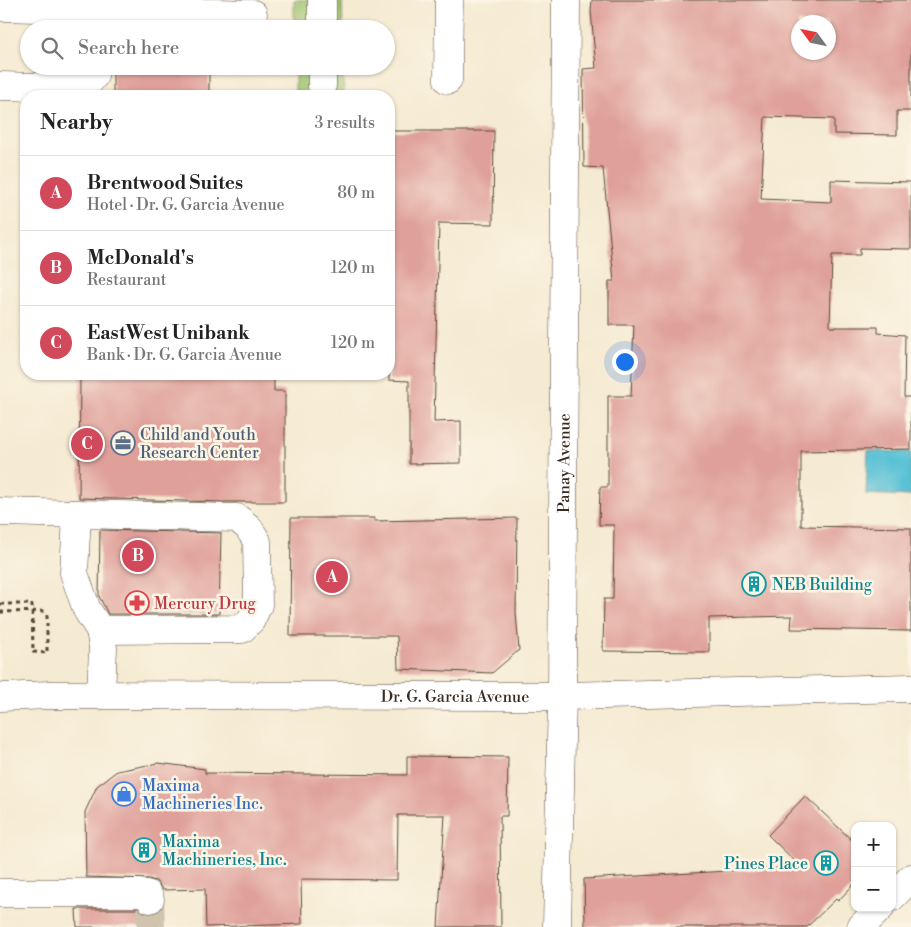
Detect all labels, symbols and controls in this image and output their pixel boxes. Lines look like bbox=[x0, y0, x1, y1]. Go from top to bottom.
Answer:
north arrow bbox=[791, 15, 836, 60]
search box bbox=[20, 20, 395, 75]
icon: search bbox=[38, 34, 66, 62]
text: Search here bbox=[78, 36, 179, 60]
text: Nearby bbox=[40, 110, 113, 136]
text: 3 results bbox=[314, 113, 375, 133]
text: Brentwood Suites bbox=[87, 171, 243, 195]
text: A bbox=[50, 183, 62, 203]
text: 80 m bbox=[337, 183, 375, 203]
text: Hotel · Dr. G. Garcia Avenue bbox=[87, 195, 285, 215]
text: McDonald's bbox=[87, 246, 194, 270]
text: B bbox=[50, 258, 62, 278]
text: 120 m bbox=[331, 258, 375, 278]
text: Restaurant bbox=[87, 270, 166, 290]
text: EastWest Unibank bbox=[87, 321, 250, 345]
text: C bbox=[50, 333, 62, 353]
text: 120 m bbox=[331, 333, 375, 353]
text: Bank · Dr. G. Garcia Avenue bbox=[87, 345, 282, 365]
your location bbox=[612, 349, 638, 375]
street label: Panay Avenue bbox=[554, 413, 575, 513]
pin: C bbox=[71, 425, 103, 463]
place label: Child and Youth Research Center bbox=[140, 425, 259, 463]
office icon: Child and Youth Research Center bbox=[110, 430, 136, 456]
pin: B bbox=[122, 537, 154, 575]
pin: A bbox=[316, 558, 348, 596]
building icon: NEB Building bbox=[741, 571, 767, 597]
place label: NEB Building bbox=[772, 575, 873, 595]
pharmacy icon: Mercury Drug bbox=[124, 590, 150, 616]
place label: Mercury Drug bbox=[154, 594, 257, 614]
street label: Dr. G. Garcia Avenue bbox=[381, 687, 529, 707]
place label: Maxima Machineries Inc. bbox=[142, 776, 263, 814]
shop icon: Maxima Machineries Inc. bbox=[111, 781, 137, 807]
map controls bbox=[851, 822, 896, 912]
button: + bbox=[851, 822, 896, 867]
place label: Maxima Machineries, Inc. bbox=[162, 832, 287, 870]
building icon: Maxima Machineries, Inc. bbox=[131, 837, 157, 863]
building icon: Pines Place bbox=[813, 850, 839, 876]
place label: Pines Place bbox=[724, 854, 808, 874]
button: − bbox=[851, 867, 896, 912]

